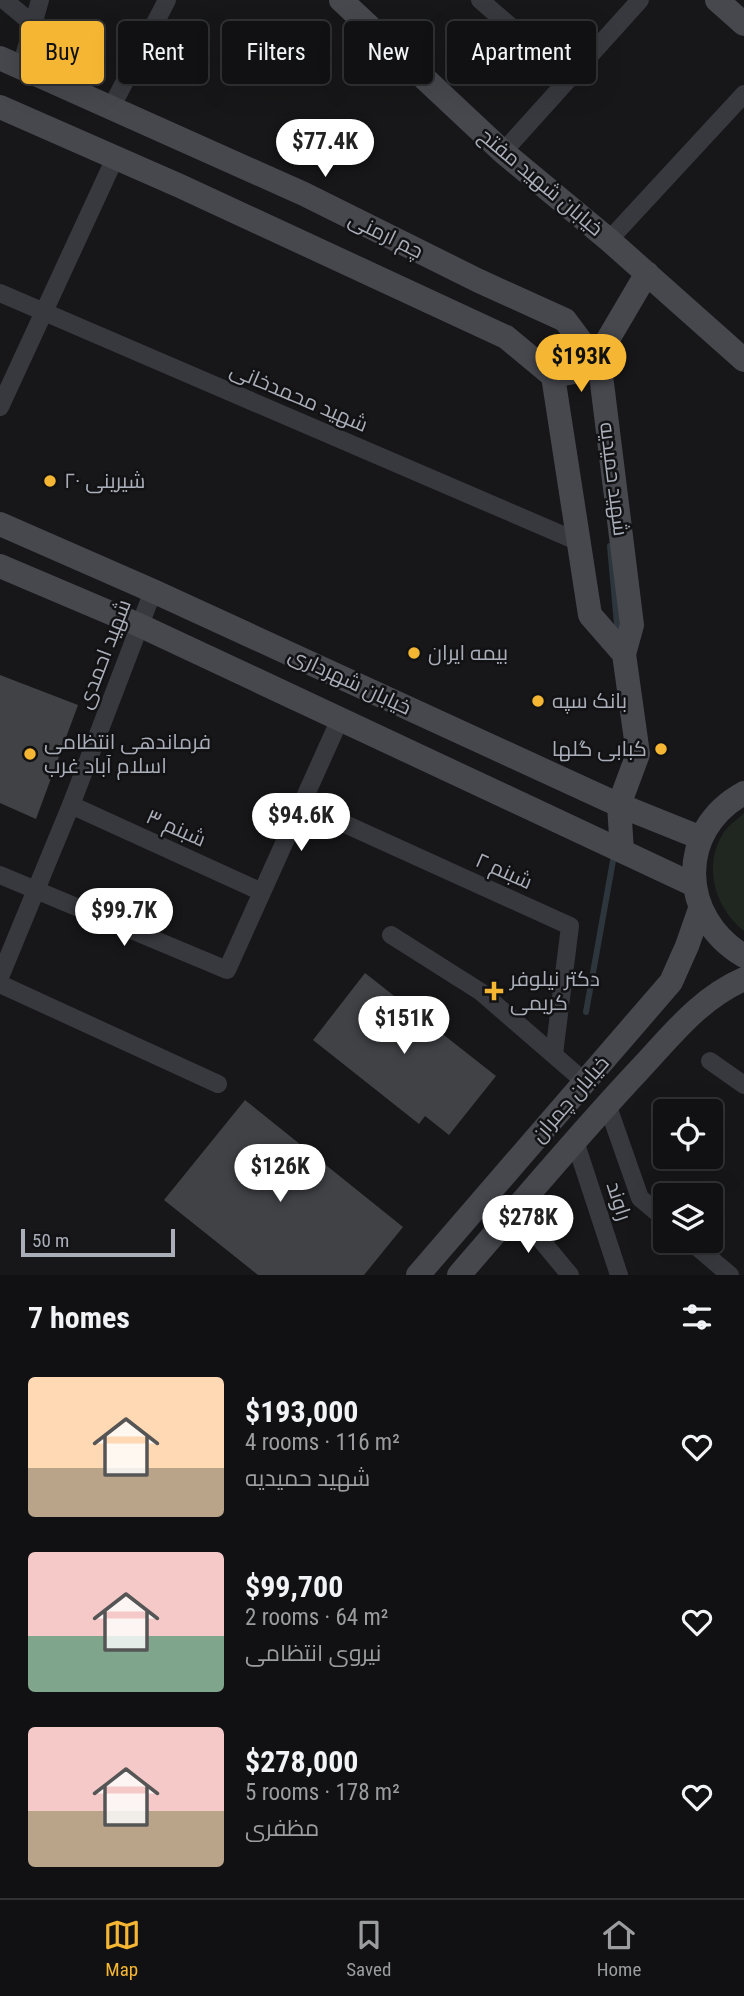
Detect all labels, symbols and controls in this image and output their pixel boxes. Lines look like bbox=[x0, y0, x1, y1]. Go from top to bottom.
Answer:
chip: Buy bbox=[21, 21, 104, 84]
chip: Rent bbox=[118, 21, 208, 84]
chip: Filters bbox=[222, 21, 330, 84]
chip: New bbox=[344, 21, 433, 84]
chip: Apartment bbox=[447, 21, 596, 84]
pin: $77.4K bbox=[268, 120, 382, 179]
street label: خیابان شهید مفتح bbox=[473, 123, 608, 242]
text: $77.4K bbox=[292, 128, 358, 155]
street label: چم ارمنی bbox=[344, 207, 427, 265]
pin: $193K bbox=[532, 334, 630, 394]
text: $193K bbox=[551, 343, 611, 370]
street label: شهید محمدخانی bbox=[226, 357, 371, 438]
street label: شهید حمیدیه bbox=[594, 421, 633, 537]
place label: شیرینی ۲۰ bbox=[64, 469, 145, 494]
marker: شیرینی ۲۰ bbox=[42, 473, 58, 489]
street label: شهید احمدی bbox=[72, 596, 137, 712]
place label: بیمه ایران bbox=[428, 641, 508, 666]
street label: خیابان شهرداری bbox=[285, 642, 415, 721]
marker: بیمه ایران bbox=[406, 645, 422, 661]
place label: بانک سپه bbox=[552, 689, 627, 714]
marker: بانک سپه bbox=[530, 693, 546, 709]
place label: فرماندهی انتظامی اسلام آباد غرب bbox=[44, 730, 211, 780]
place label: کبابی گلها bbox=[552, 737, 647, 762]
marker: کبابی گلها bbox=[653, 741, 669, 757]
marker: فرماندهی انتظامی اسلام آباد غرب bbox=[22, 746, 38, 762]
pin: $94.6K bbox=[244, 794, 358, 853]
text: $94.6K bbox=[268, 802, 334, 829]
street label: شبنم ۳ bbox=[142, 804, 209, 854]
street label: شبنم ۲ bbox=[471, 848, 536, 896]
pin: $99.7K bbox=[67, 888, 181, 948]
text: $99.7K bbox=[91, 897, 157, 924]
place label: دکتر نیلوفر کریمی bbox=[509, 967, 600, 1016]
marker: دکتر نیلوفر کریمی bbox=[484, 981, 504, 1001]
pin: $151K bbox=[355, 996, 453, 1056]
text: $151K bbox=[374, 1005, 434, 1032]
street label: خیابان چمران bbox=[526, 1051, 615, 1148]
map controls bbox=[653, 1099, 723, 1253]
button: locate bbox=[653, 1099, 723, 1169]
pin: $126K bbox=[231, 1144, 329, 1204]
text: $126K bbox=[250, 1153, 310, 1180]
street label: راوند bbox=[601, 1179, 637, 1223]
button: layers bbox=[653, 1183, 723, 1253]
pin: $278K bbox=[479, 1196, 577, 1255]
text: $278K bbox=[498, 1204, 558, 1231]
scale bar bbox=[21, 1226, 175, 1258]
text: 50 m bbox=[32, 1229, 69, 1252]
icon: filters bbox=[678, 1298, 716, 1336]
text: 7 homes bbox=[28, 1300, 130, 1335]
text: $193,000 bbox=[245, 1394, 358, 1429]
icon: home bbox=[84, 1405, 168, 1489]
icon: heart bbox=[678, 1428, 716, 1466]
text: 4 rooms · 116 m² bbox=[245, 1429, 400, 1456]
text: شهید حمیدیه bbox=[245, 1465, 370, 1492]
text: $99,700 bbox=[245, 1569, 343, 1604]
icon: home bbox=[84, 1580, 168, 1664]
icon: heart bbox=[678, 1603, 716, 1641]
text: 2 rooms · 64 m² bbox=[245, 1604, 388, 1631]
text: نیروی انتظامی bbox=[245, 1640, 381, 1667]
text: $278,000 bbox=[245, 1744, 358, 1779]
icon: home bbox=[84, 1755, 168, 1839]
icon: heart bbox=[678, 1778, 716, 1816]
text: 5 rooms · 178 m² bbox=[245, 1779, 400, 1806]
text: مظفری bbox=[245, 1815, 319, 1842]
tab: Map bbox=[103, 1916, 141, 1981]
tab: Saved bbox=[346, 1916, 391, 1981]
tab: Home bbox=[597, 1916, 641, 1981]

